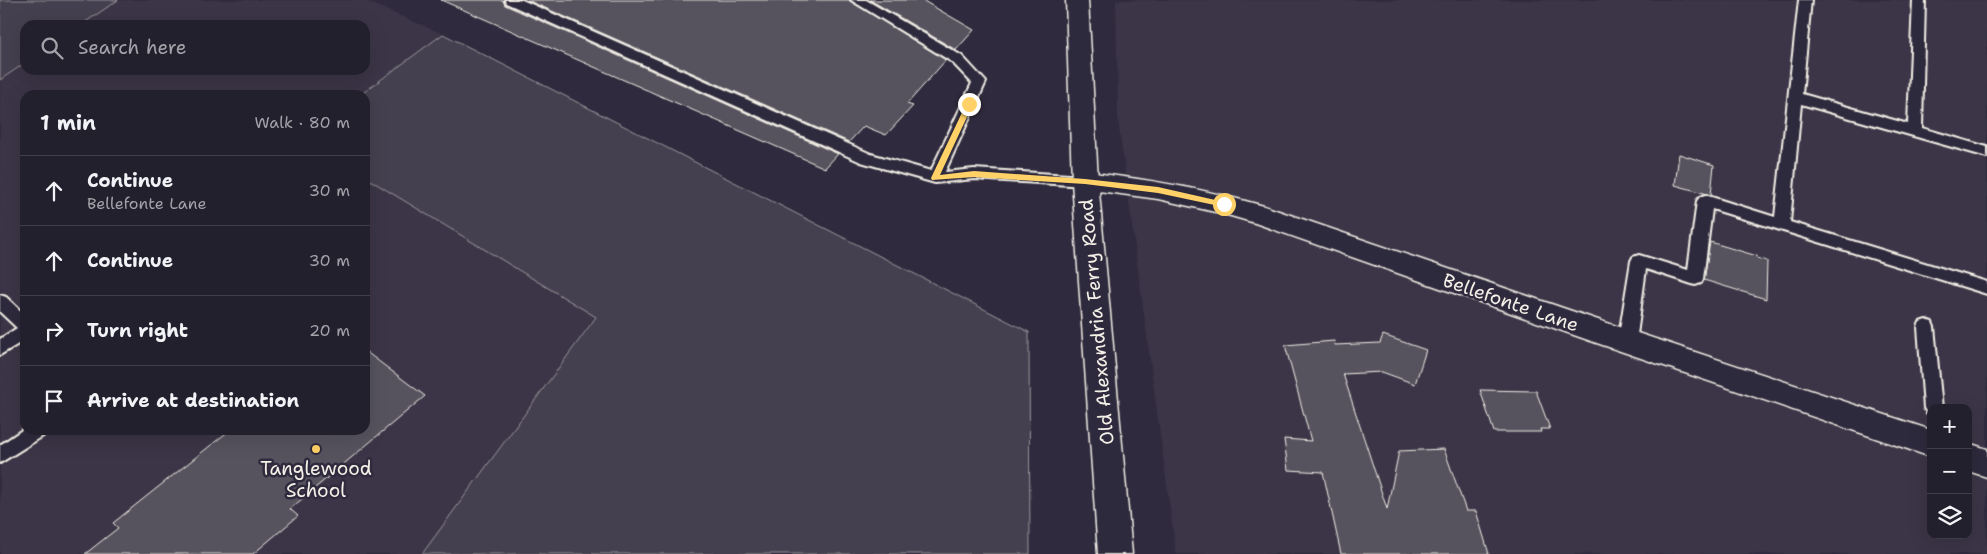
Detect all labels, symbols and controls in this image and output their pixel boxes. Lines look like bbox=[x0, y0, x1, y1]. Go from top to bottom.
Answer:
search box bbox=[20, 20, 370, 75]
icon: search bbox=[38, 34, 66, 62]
text: Search here bbox=[78, 35, 187, 60]
route end bbox=[958, 93, 981, 116]
text: 1 min bbox=[40, 109, 96, 137]
text: Walk · 80 m bbox=[255, 112, 350, 133]
text: Continue bbox=[87, 168, 173, 193]
icon: ahead bbox=[40, 177, 68, 205]
text: 30 m bbox=[309, 180, 350, 201]
text: Bellefonte Lane bbox=[87, 193, 207, 214]
route start bbox=[1213, 193, 1236, 216]
street label: Old Alexandria Ferry Road bbox=[1073, 198, 1120, 446]
icon: ahead bbox=[40, 247, 68, 275]
text: Continue bbox=[87, 248, 173, 273]
text: 30 m bbox=[309, 250, 350, 271]
street label: Bellefonte Lane bbox=[1440, 268, 1582, 337]
icon: right bbox=[40, 317, 68, 345]
text: Turn right bbox=[87, 318, 188, 343]
text: 20 m bbox=[309, 320, 350, 341]
icon: arrive bbox=[40, 387, 68, 415]
text: Arrive at destination bbox=[87, 388, 299, 413]
map controls bbox=[1927, 404, 1972, 539]
button: + bbox=[1927, 404, 1972, 449]
marker: Tanglewood School bbox=[310, 443, 322, 455]
button: − bbox=[1927, 449, 1972, 494]
place label: Tanglewood School bbox=[260, 456, 372, 503]
button: layers bbox=[1927, 494, 1972, 539]

